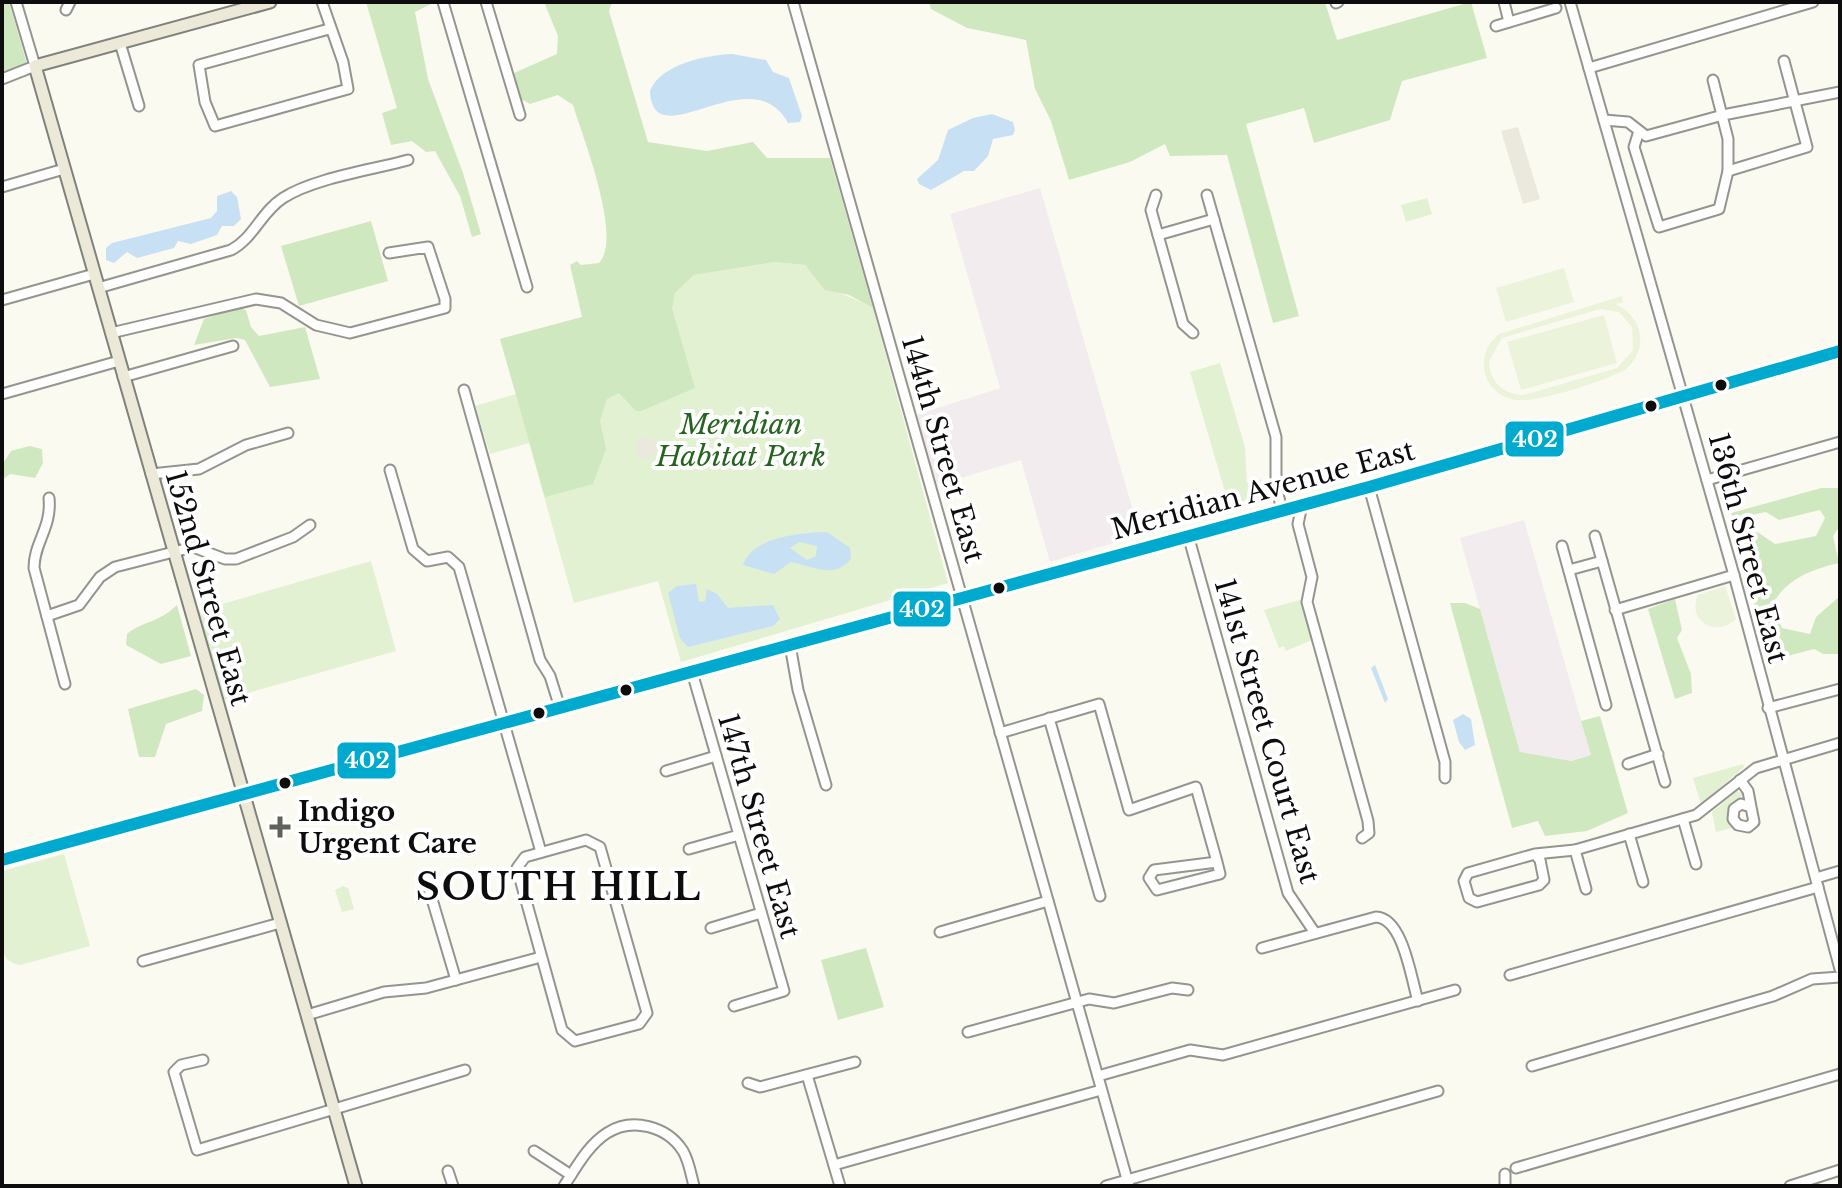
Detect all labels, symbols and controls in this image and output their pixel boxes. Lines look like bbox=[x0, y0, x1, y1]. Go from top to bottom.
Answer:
street label: 144th Street East bbox=[894, 331, 992, 567]
unlabelled marker bbox=[1713, 377, 1729, 393]
unlabelled marker bbox=[1643, 398, 1659, 414]
park label: Meridian Habitat Park bbox=[655, 407, 826, 474]
line badge: 402 bbox=[1504, 420, 1565, 458]
text: 402 bbox=[1512, 426, 1558, 453]
street label: 136th Street East bbox=[1700, 429, 1796, 667]
street label: Meridian Avenue East bbox=[1107, 433, 1419, 547]
street label: 152nd Street East bbox=[158, 466, 258, 710]
street label: 141st Street Court East bbox=[1207, 574, 1327, 888]
unlabelled marker bbox=[991, 580, 1007, 596]
line badge: 402 bbox=[892, 590, 952, 628]
text: 402 bbox=[899, 596, 945, 623]
unlabelled marker bbox=[618, 682, 634, 698]
unlabelled marker bbox=[531, 705, 547, 721]
street label: 147th Street East bbox=[710, 710, 808, 943]
line badge: 402 bbox=[336, 741, 397, 780]
text: 402 bbox=[344, 747, 390, 774]
unlabelled marker bbox=[277, 775, 293, 791]
place label: Indigo Urgent Care bbox=[298, 794, 477, 861]
marker: Indigo Urgent Care bbox=[269, 816, 291, 838]
district label: SOUTH HILL bbox=[416, 865, 702, 910]

